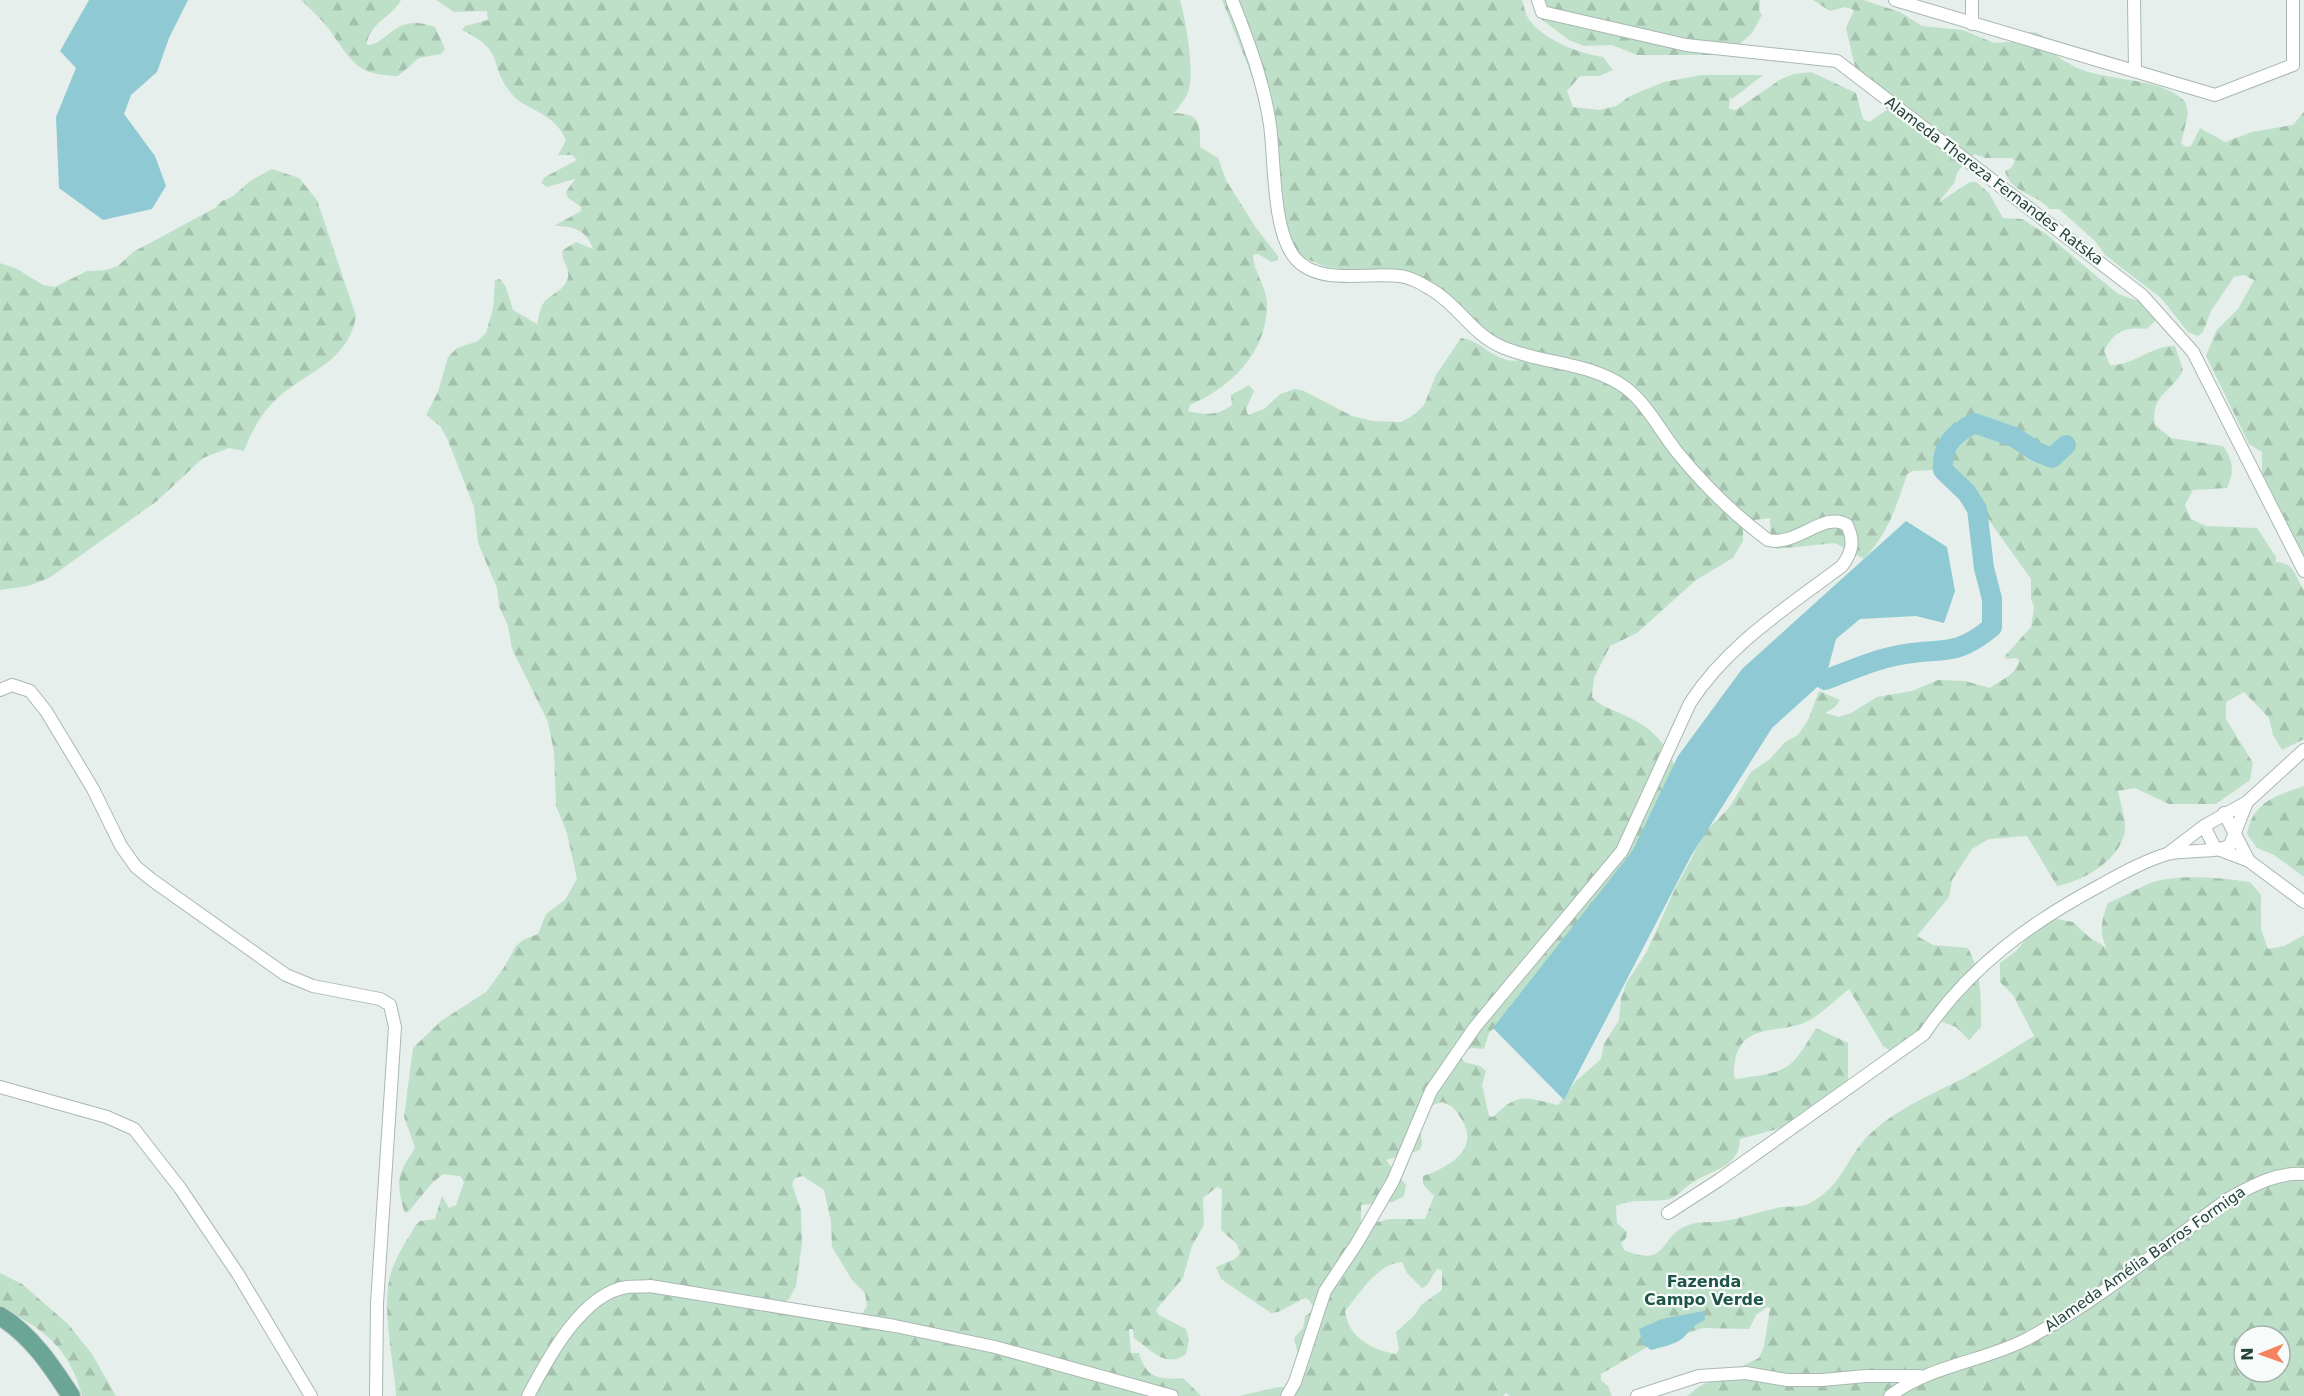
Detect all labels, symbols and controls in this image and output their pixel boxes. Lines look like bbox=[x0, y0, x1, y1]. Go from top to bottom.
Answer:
street label: Alameda Thereza Fernandes Ratska bbox=[1881, 93, 2107, 269]
street label: Alameda Amélia Barros Formiga bbox=[2041, 1183, 2249, 1335]
district label: Fazenda Campo Verde bbox=[1644, 1272, 1764, 1309]
north arrow bbox=[2232, 1324, 2292, 1384]
text: N bbox=[2238, 1347, 2257, 1361]

